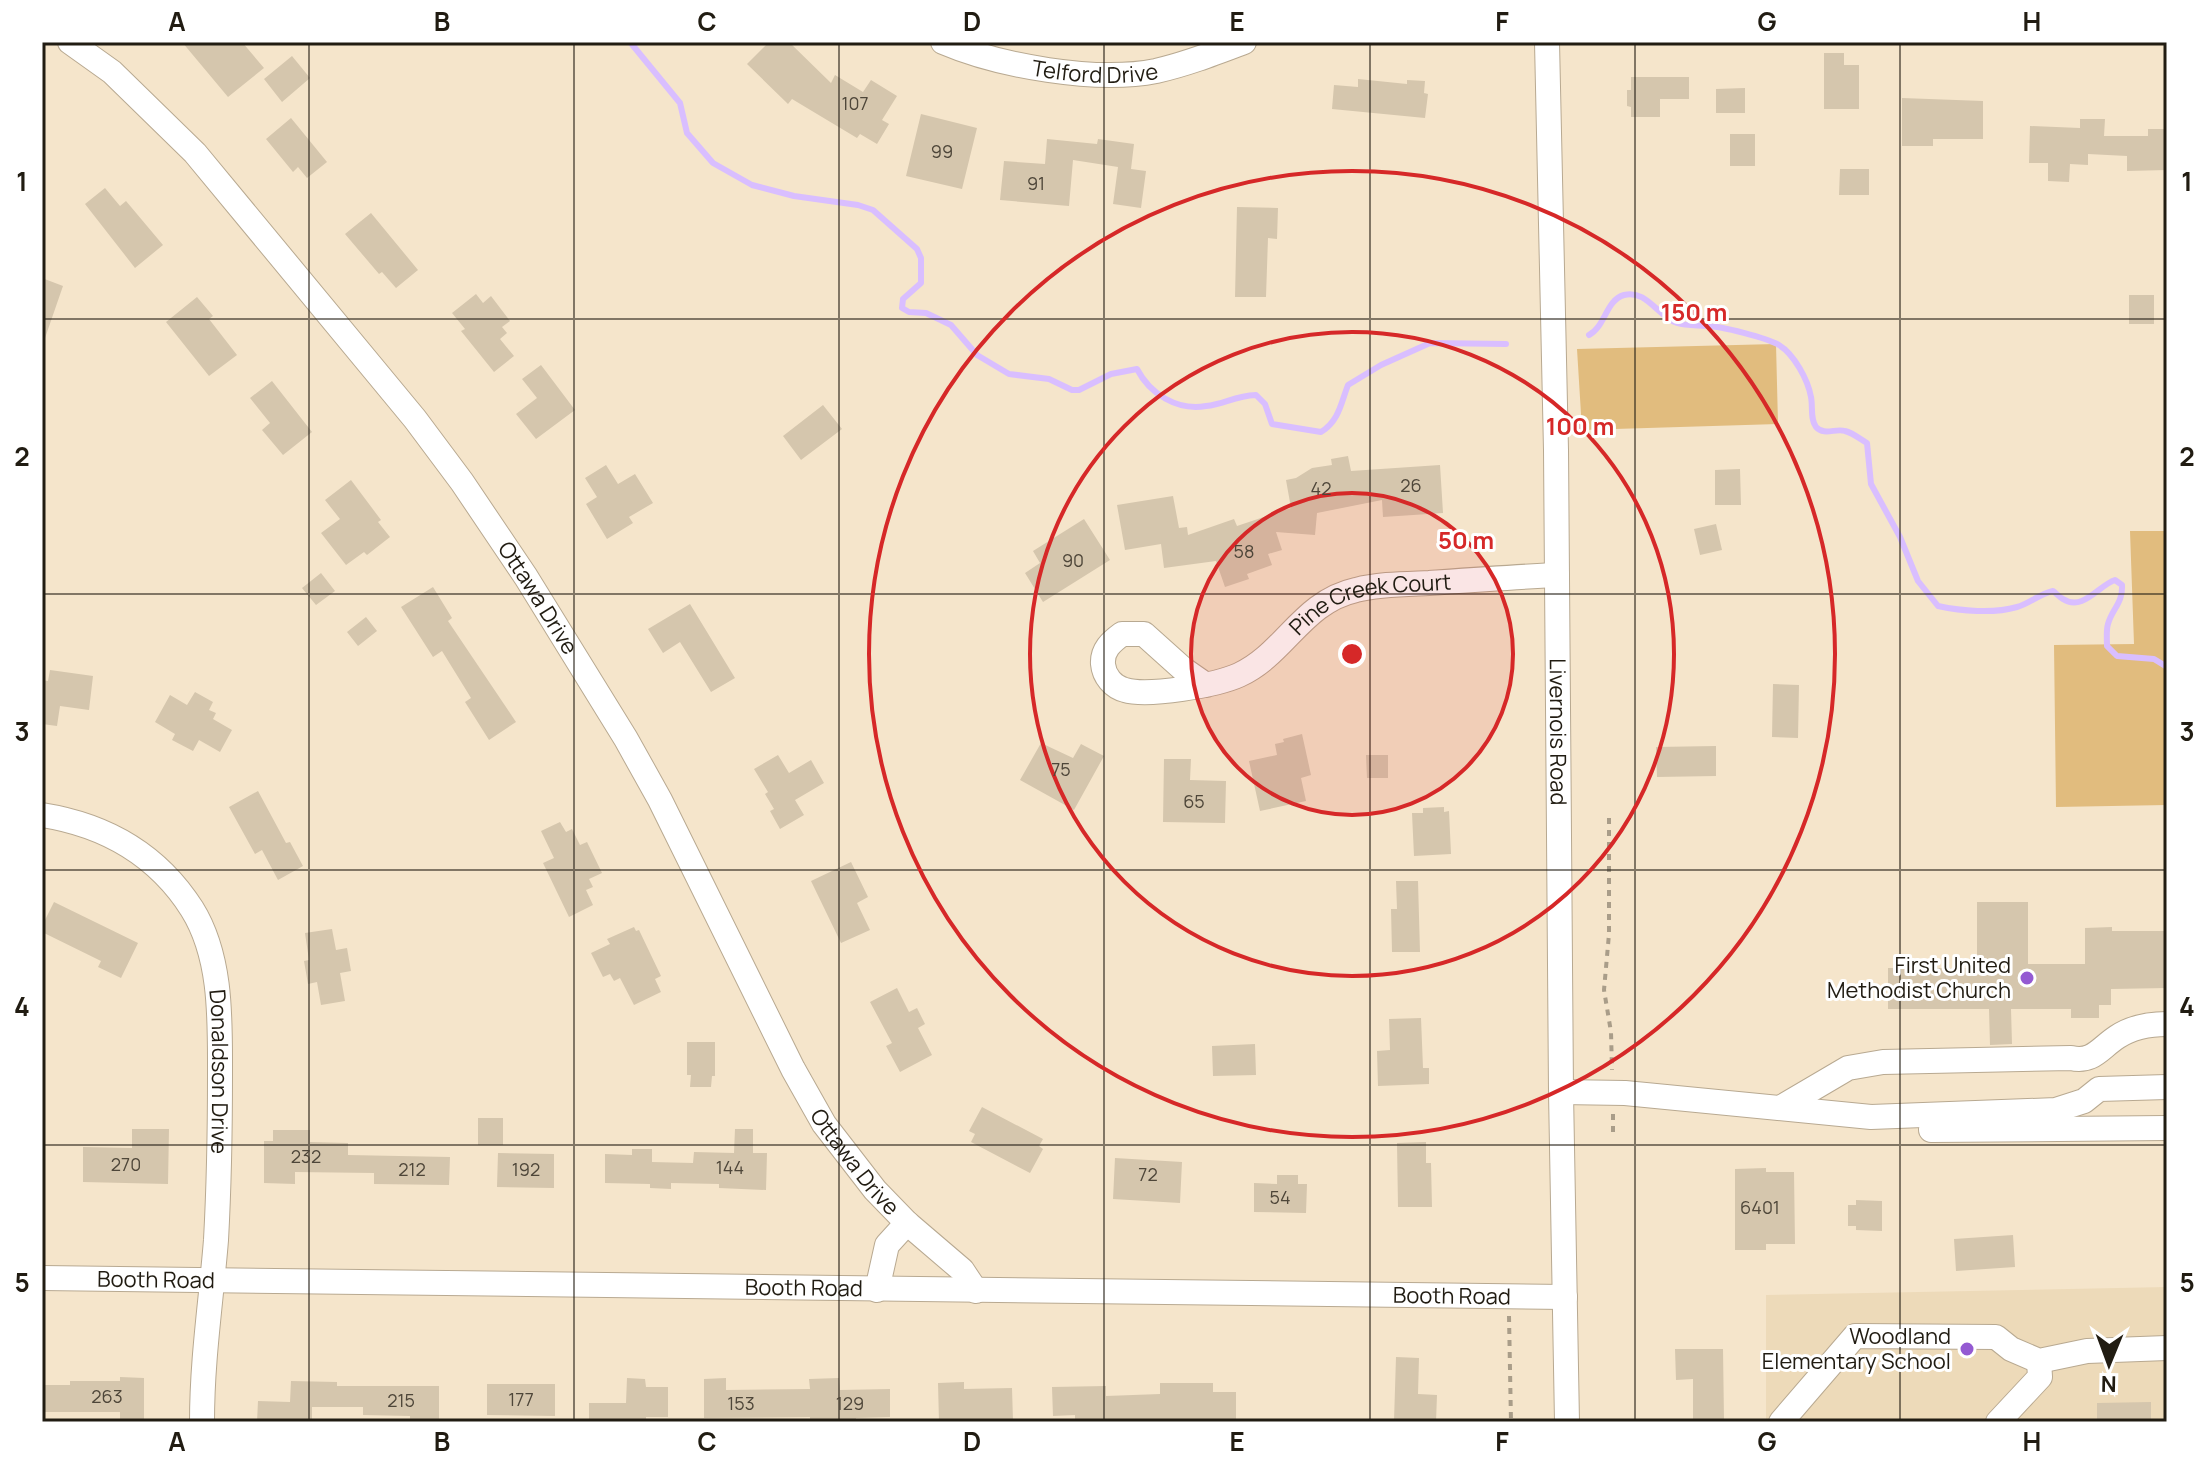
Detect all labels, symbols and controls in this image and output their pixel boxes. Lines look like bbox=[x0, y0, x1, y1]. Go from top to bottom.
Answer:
text: A bbox=[168, 3, 186, 39]
text: B bbox=[434, 3, 450, 39]
text: C bbox=[697, 3, 717, 39]
text: D bbox=[963, 3, 981, 39]
text: E bbox=[1229, 3, 1245, 39]
text: F bbox=[1495, 3, 1509, 39]
text: G bbox=[1757, 3, 1777, 39]
text: H bbox=[2023, 3, 2041, 39]
street label: Telford Drive bbox=[1030, 53, 1161, 90]
house number: 107 bbox=[841, 91, 869, 115]
house number: 99 bbox=[931, 139, 953, 163]
text: 1 bbox=[16, 163, 28, 199]
text: 1 bbox=[2181, 163, 2193, 199]
house number: 91 bbox=[1027, 171, 1045, 195]
text: 150 m bbox=[1661, 295, 1727, 328]
text: 100 m bbox=[1546, 409, 1614, 442]
text: 2 bbox=[14, 438, 30, 474]
text: 2 bbox=[2179, 438, 2195, 474]
house number: 26 bbox=[1400, 473, 1422, 497]
house number: 42 bbox=[1311, 476, 1331, 500]
text: 50 m bbox=[1438, 523, 1494, 556]
street label: Ottawa Drive bbox=[491, 535, 585, 660]
house number: 58 bbox=[1234, 539, 1254, 563]
house number: 90 bbox=[1062, 548, 1084, 572]
street label: Pine Creek Court bbox=[1282, 566, 1452, 641]
centre of rings bbox=[1338, 640, 1366, 668]
street label: Livernois Road bbox=[1543, 658, 1574, 806]
text: 3 bbox=[14, 713, 30, 749]
text: 3 bbox=[2179, 713, 2195, 749]
house number: 75 bbox=[1051, 757, 1071, 781]
house number: 65 bbox=[1183, 789, 1205, 813]
place label: First United Methodist Church bbox=[1827, 950, 2011, 1005]
marker: First United Methodist Church bbox=[2018, 969, 2036, 987]
text: 4 bbox=[14, 988, 30, 1024]
street label: Donaldson Drive bbox=[202, 988, 235, 1154]
text: 4 bbox=[2179, 988, 2195, 1024]
street label: Ottawa Drive bbox=[803, 1103, 906, 1222]
house number: 232 bbox=[291, 1144, 321, 1168]
house number: 270 bbox=[111, 1152, 141, 1176]
house number: 144 bbox=[716, 1155, 744, 1179]
house number: 212 bbox=[398, 1157, 426, 1181]
house number: 192 bbox=[512, 1157, 540, 1181]
house number: 72 bbox=[1138, 1162, 1158, 1186]
house number: 54 bbox=[1269, 1185, 1291, 1209]
house number: 6401 bbox=[1740, 1195, 1780, 1219]
text: 5 bbox=[14, 1264, 30, 1300]
street label: Booth Road bbox=[97, 1264, 215, 1295]
text: 5 bbox=[2179, 1264, 2195, 1300]
street label: Booth Road bbox=[745, 1272, 863, 1303]
street label: Booth Road bbox=[1393, 1280, 1511, 1311]
place label: Woodland Elementary School bbox=[1762, 1321, 1951, 1376]
north arrow bbox=[2069, 1324, 2149, 1404]
marker: Woodland Elementary School bbox=[1958, 1340, 1976, 1358]
text: N bbox=[2100, 1369, 2117, 1399]
house number: 263 bbox=[91, 1384, 123, 1408]
house number: 177 bbox=[508, 1387, 534, 1411]
house number: 215 bbox=[387, 1388, 415, 1412]
house number: 153 bbox=[727, 1391, 755, 1415]
house number: 129 bbox=[836, 1391, 864, 1415]
text: A bbox=[168, 1423, 186, 1459]
text: B bbox=[434, 1423, 450, 1459]
text: C bbox=[697, 1423, 717, 1459]
text: D bbox=[963, 1423, 981, 1459]
text: E bbox=[1229, 1423, 1245, 1459]
text: F bbox=[1495, 1423, 1509, 1459]
text: G bbox=[1757, 1423, 1777, 1459]
text: H bbox=[2023, 1423, 2041, 1459]

